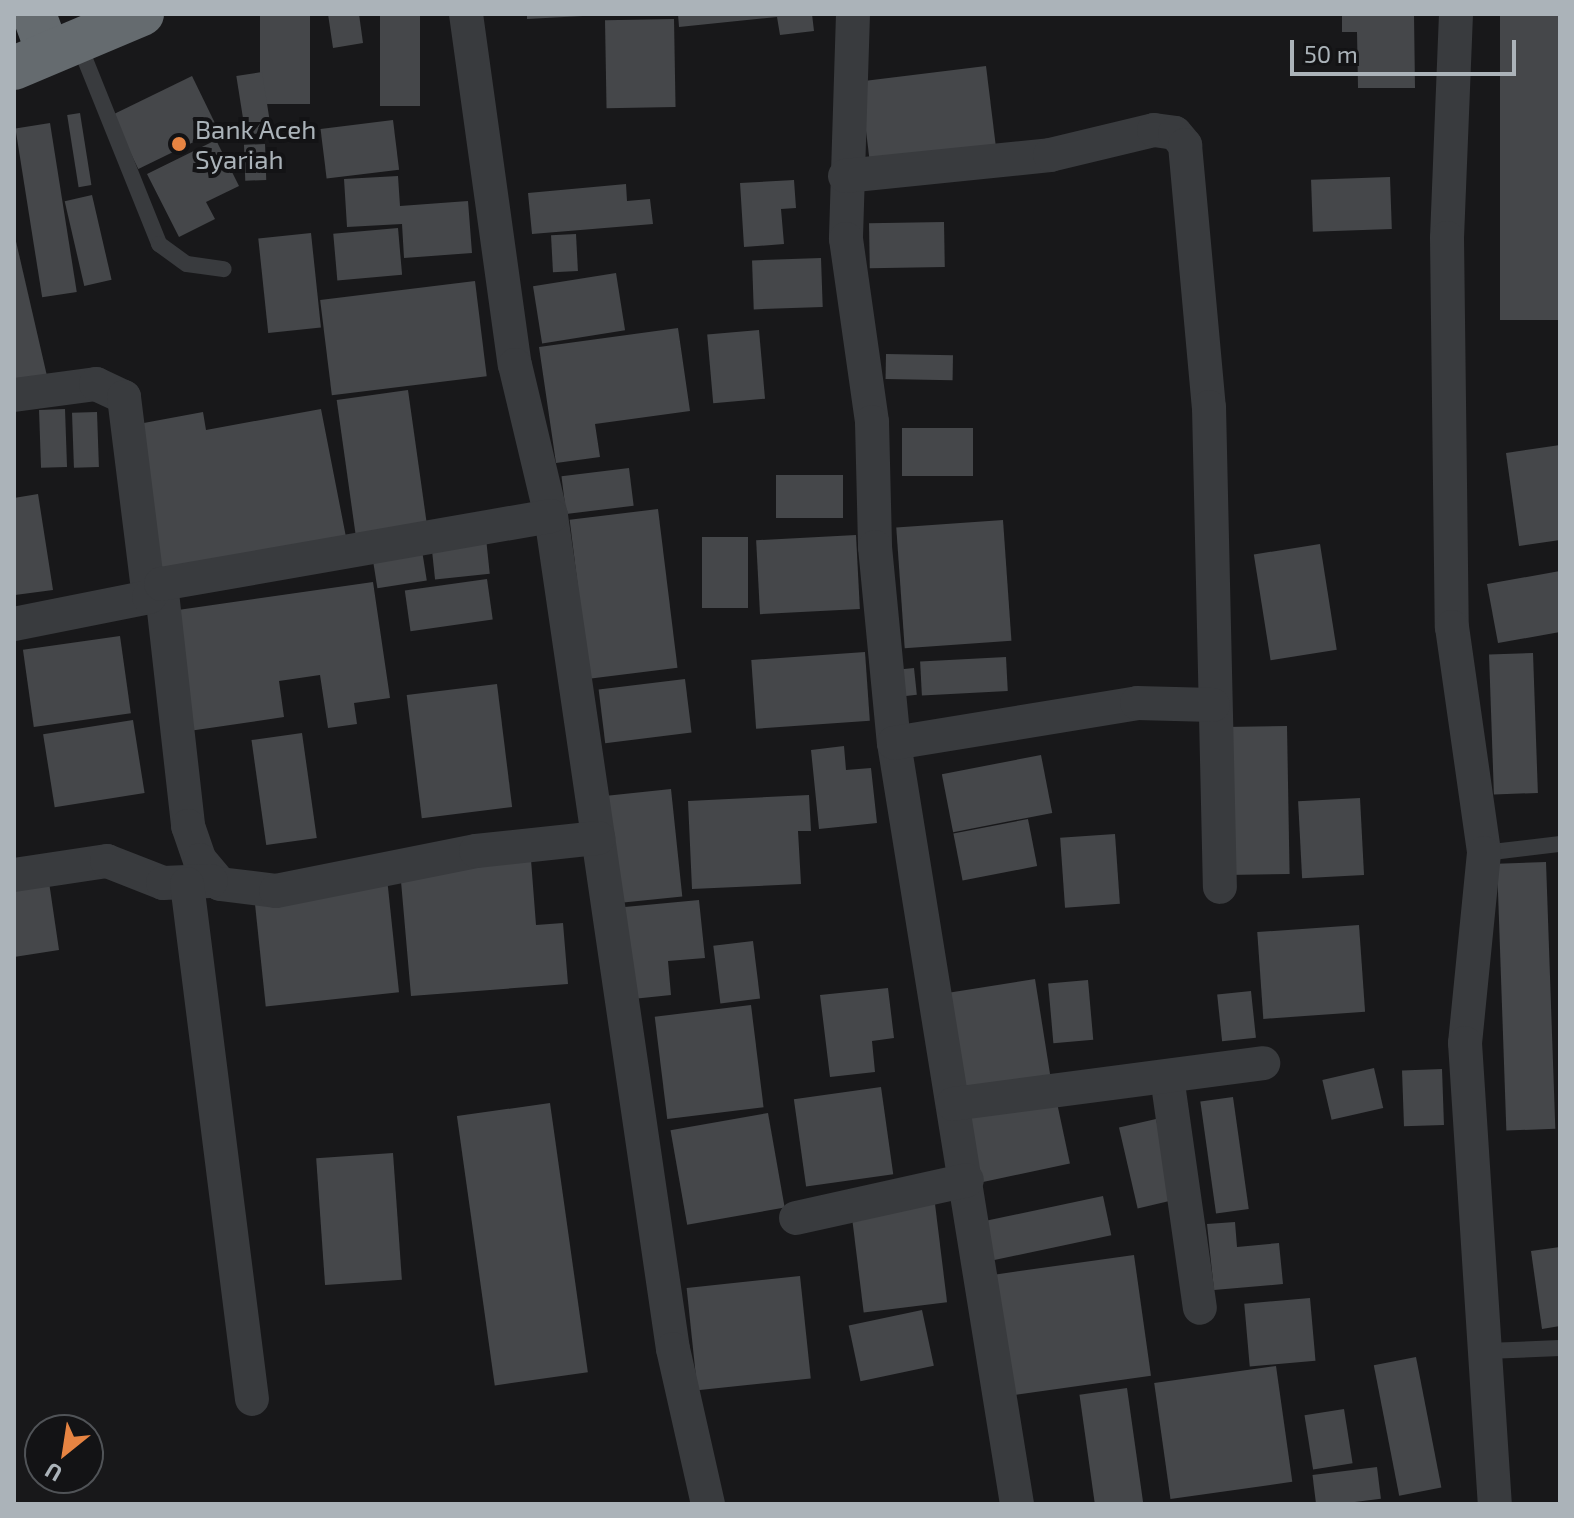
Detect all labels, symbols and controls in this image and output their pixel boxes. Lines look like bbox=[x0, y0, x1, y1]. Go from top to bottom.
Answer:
scale bar bbox=[1294, 24, 1520, 74]
text: 50 m bbox=[1304, 39, 1358, 68]
place label: Bank Aceh Syariah bbox=[195, 113, 317, 174]
marker: Bank Aceh Syariah bbox=[170, 135, 188, 153]
north arrow bbox=[24, 1414, 104, 1494]
text: U bbox=[40, 1458, 66, 1488]

